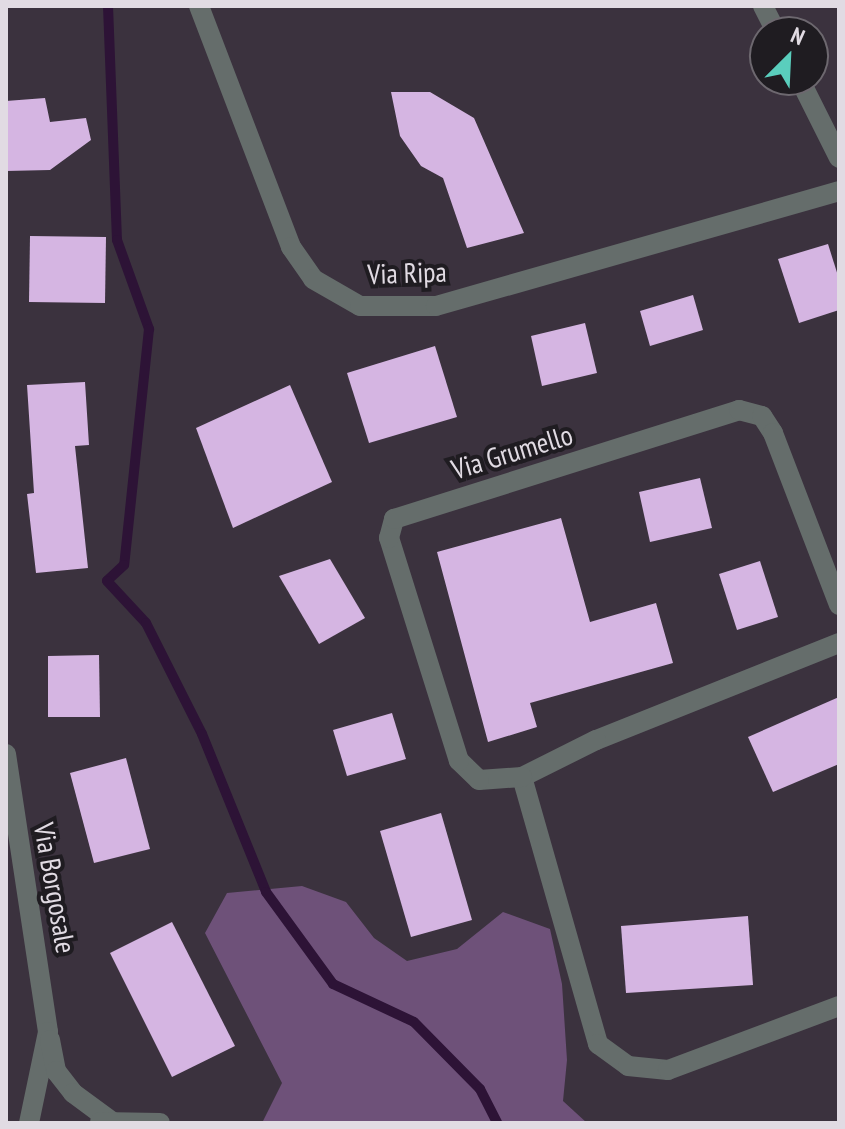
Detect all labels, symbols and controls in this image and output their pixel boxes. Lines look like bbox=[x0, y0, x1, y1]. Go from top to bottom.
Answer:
north arrow bbox=[749, 16, 829, 96]
text: N bbox=[787, 21, 809, 51]
street label: Via Ripa bbox=[367, 255, 447, 291]
street label: Via Grumello bbox=[447, 418, 577, 486]
street label: Via Borgosale bbox=[27, 820, 83, 956]

